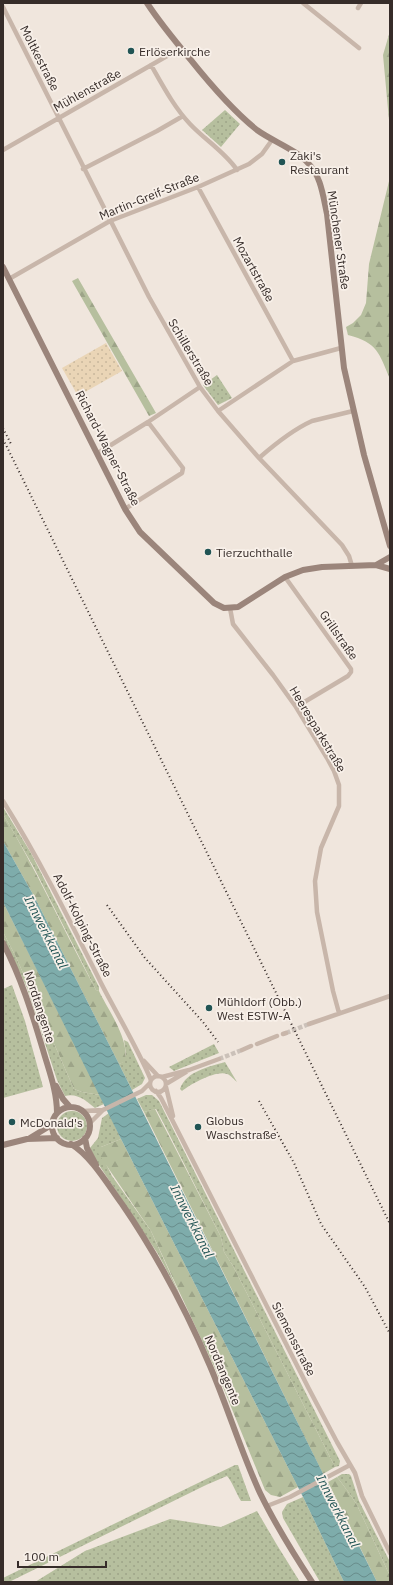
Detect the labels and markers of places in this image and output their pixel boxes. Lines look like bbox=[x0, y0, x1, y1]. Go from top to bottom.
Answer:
place label: Erlöserkirche bbox=[139, 44, 211, 59]
marker: Erlöserkirche bbox=[126, 46, 136, 56]
place label: Zaki's Restaurant bbox=[290, 148, 349, 177]
marker: Zaki's Restaurant bbox=[277, 157, 287, 167]
place label: Tierzuchthalle bbox=[216, 545, 293, 560]
marker: Tierzuchthalle bbox=[203, 547, 213, 557]
place label: Mühldorf (Obb.) West ESTW-A bbox=[217, 994, 302, 1023]
marker: Mühldorf (Obb.) West ESTW-A bbox=[204, 1003, 214, 1013]
place label: Globus Waschstraße bbox=[206, 1113, 277, 1142]
place label: McDonald's bbox=[20, 1115, 83, 1130]
marker: McDonald's bbox=[7, 1117, 17, 1127]
marker: Globus Waschstraße bbox=[193, 1122, 203, 1132]

